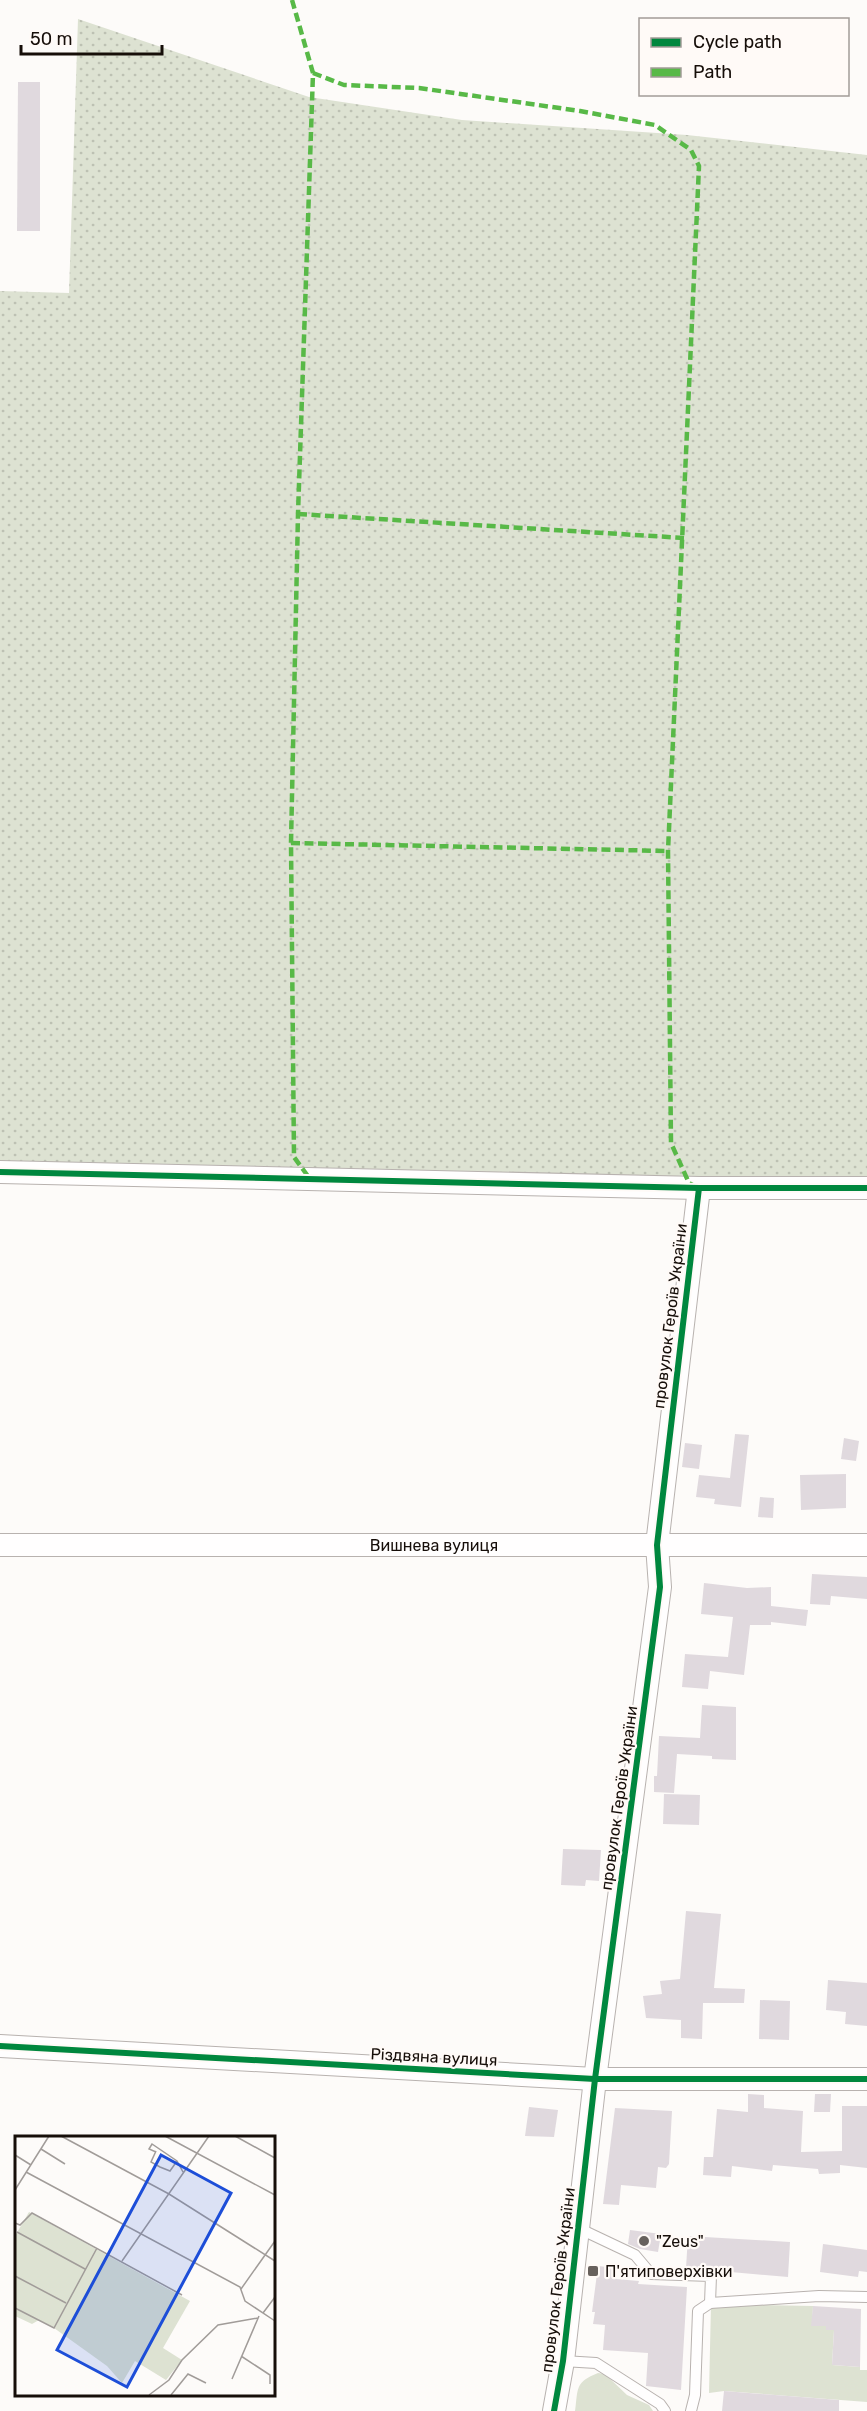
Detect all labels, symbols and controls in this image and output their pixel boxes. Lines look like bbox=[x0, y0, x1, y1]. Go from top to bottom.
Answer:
scale bar bbox=[21, 18, 162, 56]
legend bbox=[639, 18, 849, 96]
text: 50 m bbox=[30, 28, 73, 50]
text: Cycle path bbox=[693, 31, 782, 53]
text: Path bbox=[693, 61, 732, 83]
street label: провулок Героїв України bbox=[649, 1222, 691, 1410]
street label: Вишнева вулиця bbox=[370, 1536, 498, 1555]
street label: провулок Героїв України bbox=[597, 1704, 641, 1892]
street label: Різдвяна вулиця bbox=[370, 2044, 498, 2070]
inset map bbox=[15, 2136, 274, 2396]
street label: провулок Героїв України bbox=[537, 2186, 579, 2374]
place label: "Zeus" bbox=[656, 2232, 704, 2251]
marker: "Zeus" bbox=[637, 2234, 651, 2248]
place label: П'ятиповерхівки bbox=[605, 2262, 733, 2281]
marker: П'ятиповерхівки bbox=[586, 2264, 600, 2278]

